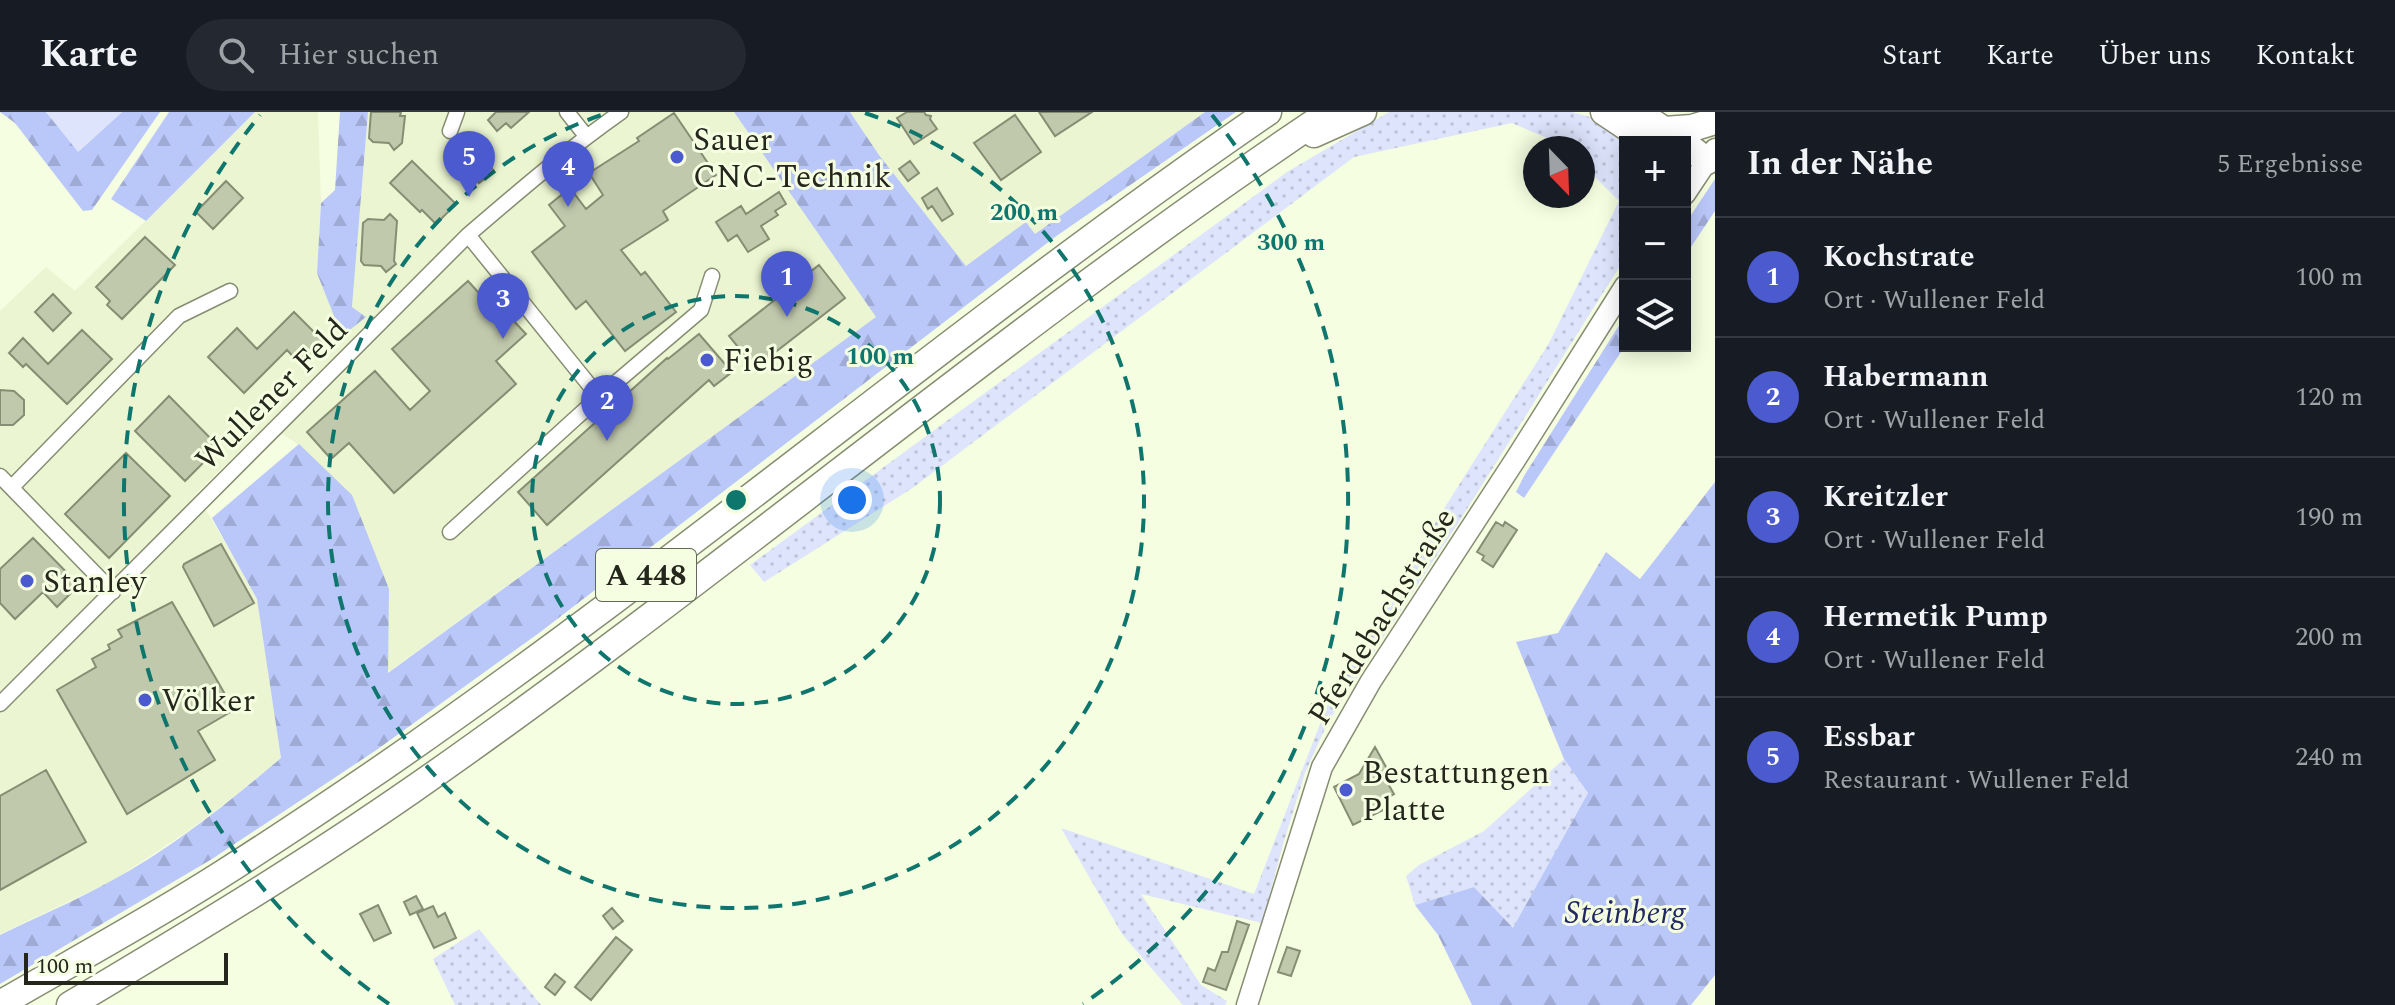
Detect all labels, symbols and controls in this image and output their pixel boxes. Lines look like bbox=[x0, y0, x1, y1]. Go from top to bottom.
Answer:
search box bbox=[186, 19, 746, 91]
text: Karte bbox=[40, 26, 138, 84]
text: Hier suchen bbox=[278, 32, 439, 78]
icon: search bbox=[214, 33, 258, 77]
text: Start bbox=[1882, 34, 1942, 77]
text: Karte bbox=[1986, 34, 2054, 77]
text: Über uns bbox=[2098, 34, 2212, 77]
text: Kontakt bbox=[2256, 34, 2355, 77]
place label: Sauer CNC-Technik bbox=[693, 116, 892, 202]
pin: 5 bbox=[443, 131, 495, 197]
north arrow bbox=[1523, 136, 1595, 208]
map controls bbox=[1619, 136, 1691, 352]
button: + bbox=[1619, 136, 1691, 208]
text: In der Nähe bbox=[1747, 138, 1933, 190]
pin: 4 bbox=[542, 141, 594, 207]
text: 5 Ergebnisse bbox=[2217, 144, 2363, 184]
marker: Sauer CNC-Technik bbox=[668, 148, 686, 166]
text: 200 m bbox=[990, 195, 1058, 231]
button: − bbox=[1619, 208, 1691, 280]
text: 300 m bbox=[1257, 225, 1325, 261]
text: Kochstrate bbox=[1823, 234, 1975, 280]
pin: 1 bbox=[761, 251, 813, 317]
text: 1 bbox=[1766, 257, 1780, 297]
text: 100 m bbox=[2295, 257, 2363, 297]
pin: 3 bbox=[477, 273, 529, 339]
button: layers bbox=[1619, 280, 1691, 352]
text: Ort · Wullener Feld bbox=[1823, 280, 2045, 320]
street label: Wullener Feld bbox=[184, 307, 360, 483]
place label: Fiebig bbox=[723, 337, 813, 386]
text: 100 m bbox=[846, 339, 914, 375]
marker: Fiebig bbox=[698, 351, 716, 369]
text: Habermann bbox=[1823, 354, 1988, 400]
pin: 2 bbox=[581, 375, 633, 441]
text: 2 bbox=[1766, 377, 1780, 417]
text: 120 m bbox=[2295, 377, 2363, 417]
text: Ort · Wullener Feld bbox=[1823, 400, 2045, 440]
text: Kreitzler bbox=[1823, 474, 1948, 520]
your location bbox=[832, 480, 872, 520]
centre of rings bbox=[722, 486, 750, 514]
text: 3 bbox=[1766, 497, 1780, 537]
text: 190 m bbox=[2295, 497, 2363, 537]
street label: Pferdebachstraße bbox=[1296, 498, 1469, 735]
text: Ort · Wullener Feld bbox=[1823, 520, 2045, 560]
road number: A 448 bbox=[596, 549, 696, 601]
place label: Stanley bbox=[43, 558, 148, 607]
marker: Stanley bbox=[18, 572, 36, 590]
text: Hermetik Pump bbox=[1823, 594, 2048, 640]
text: 4 bbox=[1766, 617, 1780, 657]
text: 200 m bbox=[2295, 617, 2363, 657]
text: Ort · Wullener Feld bbox=[1823, 640, 2045, 680]
place label: Völker bbox=[161, 677, 255, 726]
marker: Völker bbox=[136, 691, 154, 709]
text: Essbar bbox=[1823, 714, 1915, 760]
text: 5 bbox=[1766, 737, 1780, 777]
text: 240 m bbox=[2295, 737, 2363, 777]
place label: Bestattungen Platte bbox=[1362, 749, 1550, 835]
text: Restaurant · Wullener Feld bbox=[1823, 760, 2130, 800]
marker: Bestattungen Platte bbox=[1337, 781, 1355, 799]
park label: Steinberg bbox=[1565, 889, 1686, 938]
scale bar bbox=[24, 949, 228, 985]
text: 100 m bbox=[36, 950, 93, 983]

